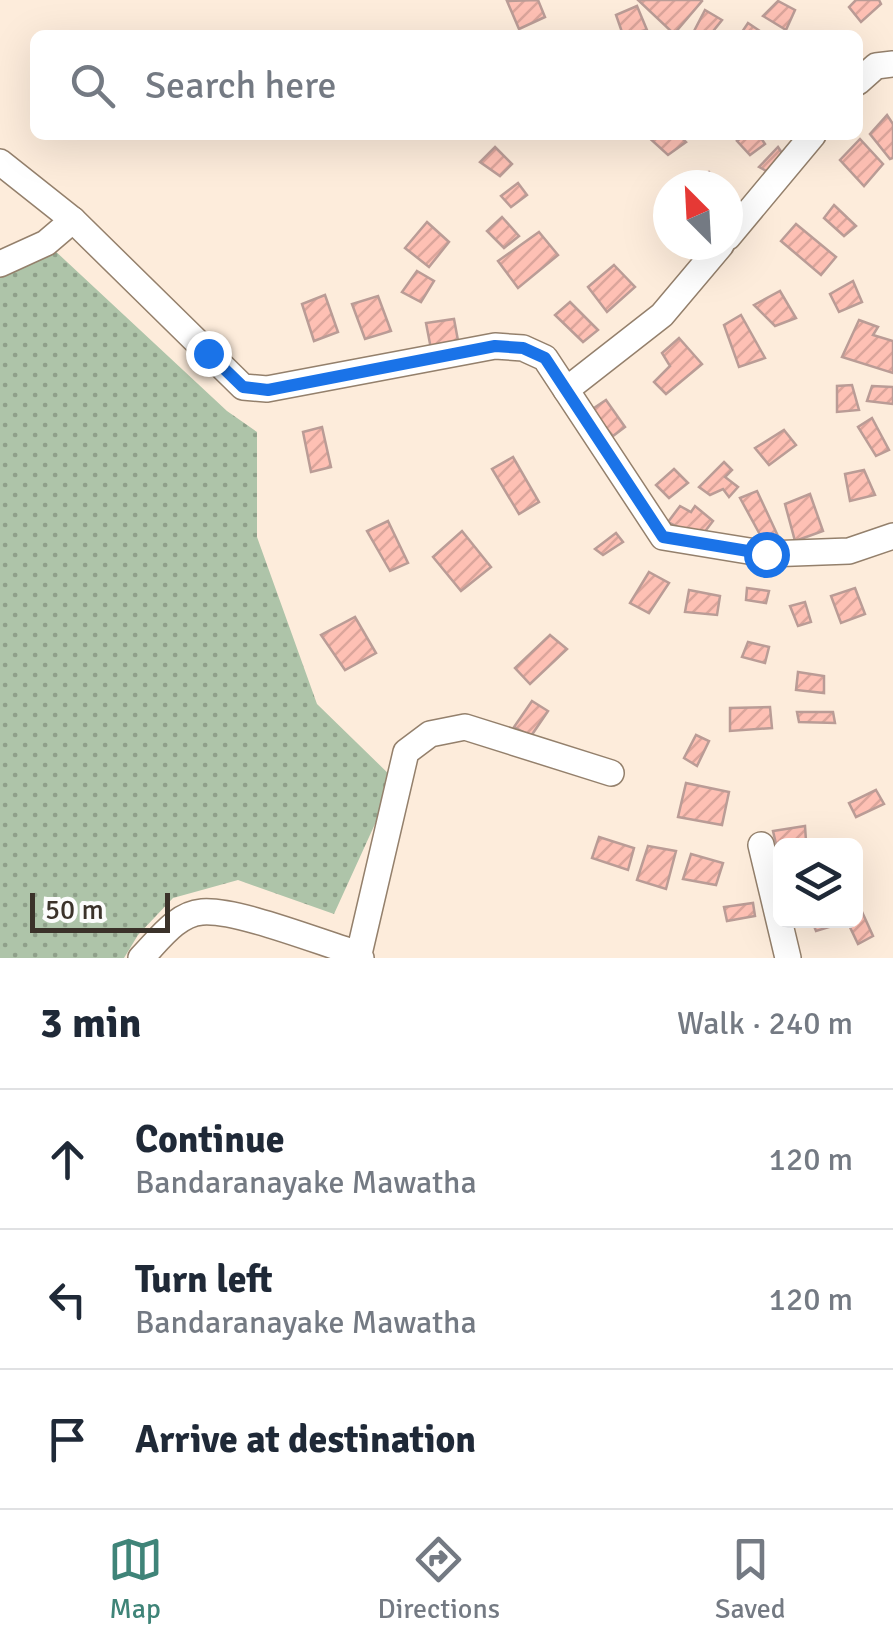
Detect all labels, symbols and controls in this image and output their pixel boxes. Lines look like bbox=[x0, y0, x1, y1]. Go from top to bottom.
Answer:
search box bbox=[30, 30, 863, 140]
icon: search bbox=[65, 58, 120, 113]
text: Search here bbox=[145, 62, 337, 109]
north arrow bbox=[653, 170, 743, 260]
route end bbox=[186, 331, 232, 377]
route start bbox=[744, 532, 790, 578]
map controls bbox=[773, 838, 863, 928]
button: layers bbox=[773, 838, 863, 928]
scale bar bbox=[30, 888, 170, 933]
text: 50 m bbox=[45, 893, 104, 927]
text: 3 min bbox=[40, 998, 141, 1049]
text: Walk · 240 m bbox=[677, 1004, 853, 1043]
text: Continue bbox=[135, 1116, 285, 1163]
icon: ahead bbox=[40, 1132, 95, 1187]
text: 120 m bbox=[769, 1140, 853, 1179]
text: Bandaranayake Mawatha bbox=[135, 1163, 477, 1202]
text: Turn left bbox=[135, 1256, 273, 1303]
icon: left bbox=[40, 1272, 95, 1327]
text: 120 m bbox=[769, 1280, 853, 1319]
text: Bandaranayake Mawatha bbox=[135, 1303, 477, 1342]
icon: arrive bbox=[40, 1412, 95, 1467]
text: Arrive at destination bbox=[135, 1416, 476, 1463]
tab: Map bbox=[108, 1532, 163, 1626]
tab: Directions bbox=[378, 1532, 500, 1626]
tab: Saved bbox=[715, 1532, 785, 1626]

